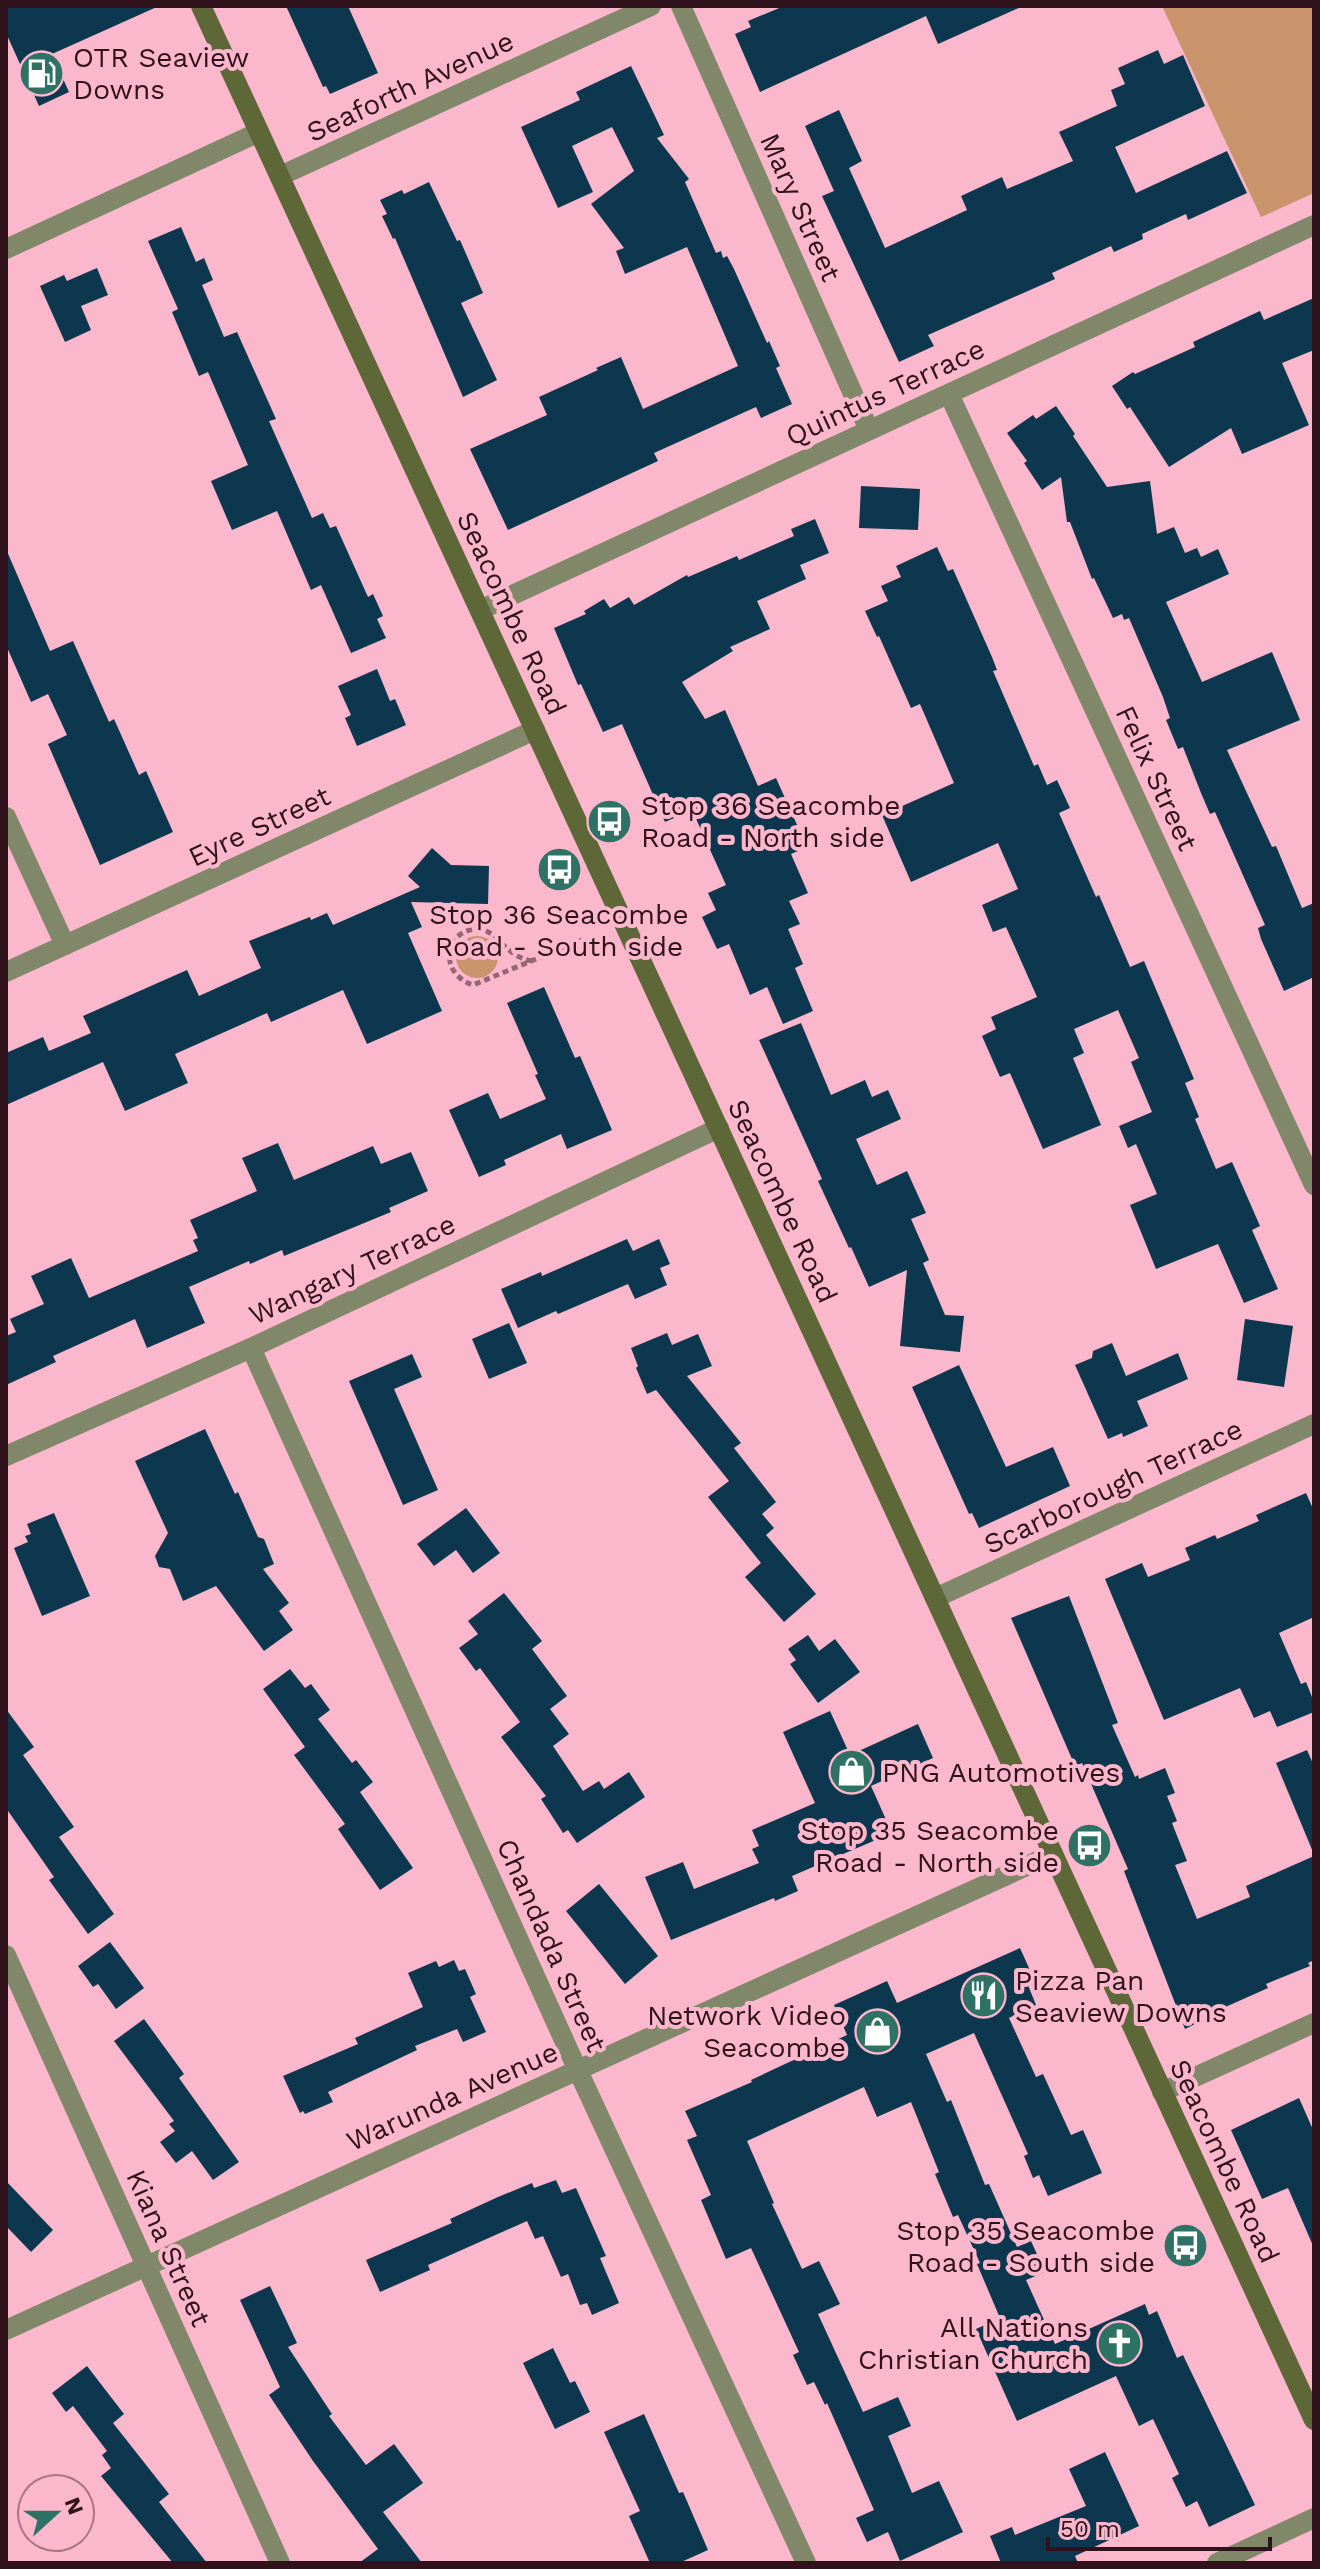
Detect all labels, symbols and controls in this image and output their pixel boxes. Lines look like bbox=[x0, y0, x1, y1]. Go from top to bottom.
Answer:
street label: Seaforth Avenue bbox=[302, 24, 519, 149]
place label: OTR Seaview Downs bbox=[73, 41, 249, 106]
fuel station icon: OTR Seaview Downs bbox=[18, 49, 66, 97]
street label: Mary Street bbox=[753, 128, 848, 287]
street label: Quintus Terrace bbox=[781, 332, 990, 453]
street label: Seacombe Road bbox=[450, 506, 573, 720]
street label: Felix Street bbox=[1109, 701, 1205, 856]
street label: Eyre Street bbox=[183, 779, 335, 874]
place label: Stop 36 Seacombe Road - North side bbox=[641, 789, 900, 854]
bus stop icon: Stop 36 Seacombe Road - North side bbox=[586, 797, 634, 845]
bus stop icon: Stop 36 Seacombe Road - South side bbox=[535, 845, 583, 893]
place label: Stop 36 Seacombe Road - South side bbox=[429, 898, 689, 963]
street label: Seacombe Road bbox=[721, 1094, 844, 1308]
street label: Wangary Terrace bbox=[244, 1207, 461, 1332]
street label: Scarborough Terrace bbox=[979, 1412, 1248, 1561]
shop icon: PNG Automotives bbox=[827, 1748, 875, 1796]
place label: PNG Automotives bbox=[882, 1756, 1120, 1789]
place label: Stop 35 Seacombe Road - North side bbox=[800, 1814, 1059, 1879]
bus stop icon: Stop 35 Seacombe Road - North side bbox=[1066, 1822, 1114, 1870]
street label: Chandada Street bbox=[490, 1834, 613, 2057]
place label: Pizza Pan Seaview Downs bbox=[1015, 1964, 1227, 2029]
restaurant icon: Pizza Pan Seaview Downs bbox=[960, 1972, 1008, 2020]
place label: Network Video Seacombe bbox=[647, 1999, 846, 2064]
shop icon: Network Video Seacombe bbox=[853, 2007, 901, 2055]
street label: Warunda Avenue bbox=[341, 2035, 563, 2158]
street label: Seacombe Road bbox=[1163, 2054, 1286, 2268]
street label: Kiana Street bbox=[119, 2165, 218, 2332]
place label: Stop 35 Seacombe Road - South side bbox=[896, 2214, 1155, 2279]
bus stop icon: Stop 35 Seacombe Road - South side bbox=[1162, 2222, 1210, 2270]
place label: All Nations Christian Church bbox=[858, 2311, 1088, 2376]
church icon: All Nations Christian Church bbox=[1095, 2319, 1143, 2367]
north arrow bbox=[16, 2473, 96, 2553]
text: N bbox=[60, 2494, 89, 2518]
scale bar bbox=[1048, 2501, 1270, 2551]
text: 50 m bbox=[1060, 2515, 1120, 2543]

